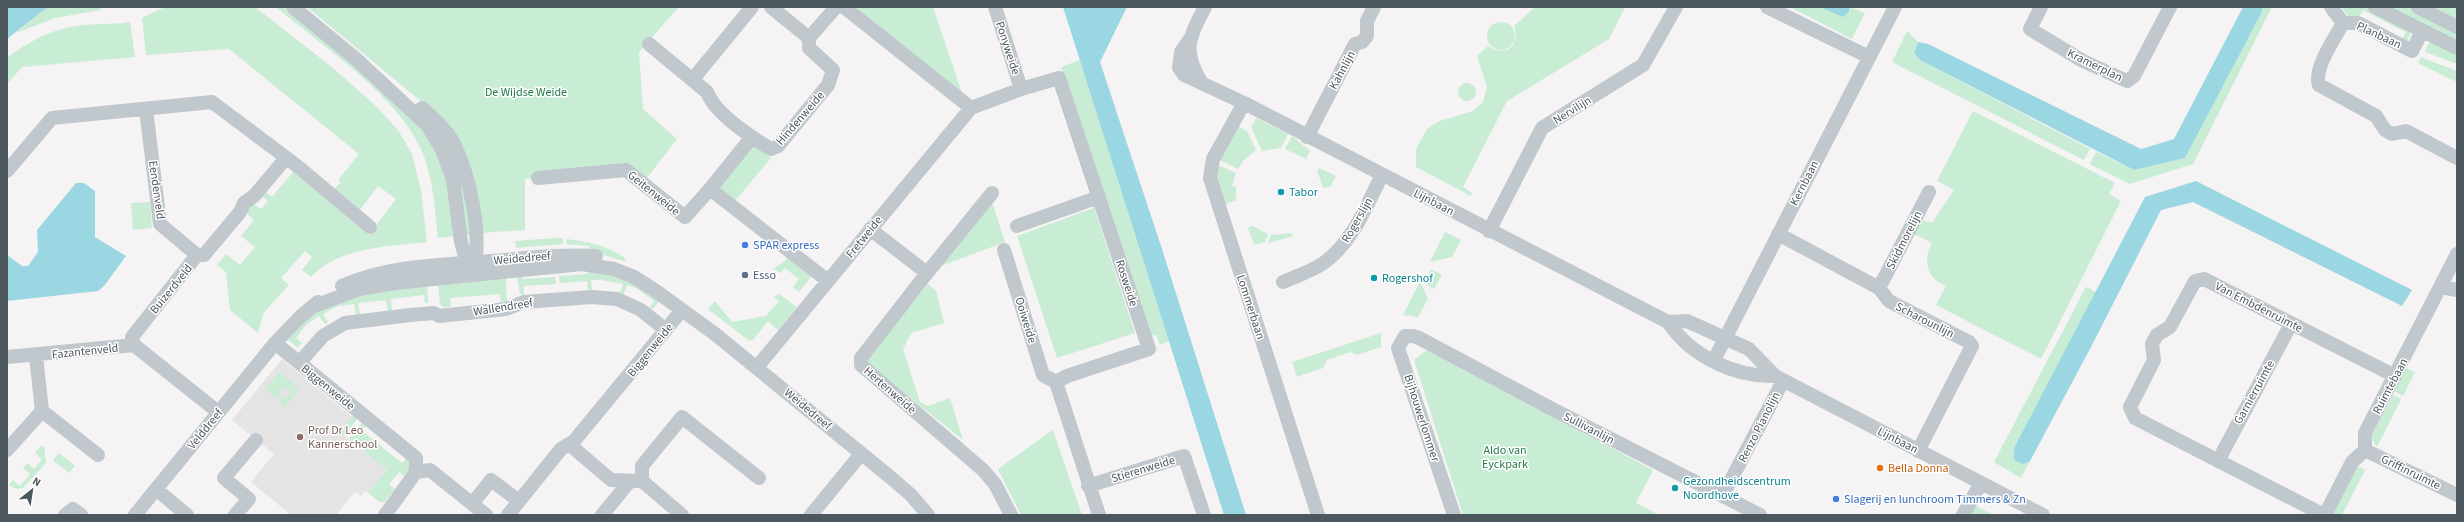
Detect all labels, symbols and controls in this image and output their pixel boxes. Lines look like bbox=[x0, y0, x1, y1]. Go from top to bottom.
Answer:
street label: Planbaan bbox=[2354, 18, 2404, 53]
street label: Ponyweide bbox=[991, 19, 1024, 77]
street label: Kramerplan bbox=[2064, 45, 2125, 86]
street label: Kahnlijn bbox=[1325, 48, 1360, 93]
park label: De Wijdse Weide bbox=[485, 84, 567, 101]
street label: Hindenweide bbox=[772, 88, 829, 149]
street label: Nervilijn bbox=[1550, 92, 1595, 129]
street label: Kernbaan bbox=[1786, 158, 1823, 209]
street label: Eendenveld bbox=[144, 160, 169, 221]
street label: Geitenweide bbox=[624, 167, 683, 220]
place label: Tabor bbox=[1289, 184, 1319, 201]
street label: Lijnbaan bbox=[1411, 185, 1457, 220]
marker: Tabor bbox=[1276, 187, 1286, 197]
street label: Rogerslijn bbox=[1338, 194, 1377, 246]
street label: Skidmorelijn bbox=[1882, 208, 1927, 273]
street label: Fretweide bbox=[842, 213, 887, 262]
place label: SPAR express bbox=[753, 237, 819, 254]
marker: SPAR express bbox=[740, 240, 750, 250]
street label: Weidedreef bbox=[493, 248, 552, 269]
street label: Rosweide bbox=[1111, 258, 1142, 309]
street label: Buizerdveld bbox=[146, 261, 197, 318]
place label: Esso bbox=[753, 267, 776, 284]
marker: Esso bbox=[740, 270, 750, 280]
place label: Rogershof bbox=[1382, 270, 1433, 287]
street label: Lommerbaan bbox=[1232, 273, 1269, 342]
marker: Rogershof bbox=[1369, 273, 1379, 283]
street label: Van Embdenruimte bbox=[2212, 278, 2306, 337]
street label: Wallendreef bbox=[472, 294, 535, 321]
street label: Ooiweide bbox=[1010, 295, 1041, 345]
street label: Scharounlijn bbox=[1893, 298, 1957, 342]
street label: Biggenweide bbox=[623, 320, 677, 381]
street label: Fazantenveld bbox=[51, 340, 119, 363]
street label: Ruimtebaan bbox=[2369, 355, 2412, 417]
street label: Garnierruimte bbox=[2230, 357, 2279, 427]
street label: Biggenweide bbox=[297, 360, 358, 414]
street label: Hertenweide bbox=[860, 363, 920, 418]
street label: Bijhouwerlommer bbox=[1399, 372, 1444, 465]
street label: Weidedreef bbox=[780, 385, 835, 435]
street label: Renzo Pianolijn bbox=[1734, 389, 1785, 466]
street label: Velddreef bbox=[184, 405, 227, 453]
street label: Sullivanlijn bbox=[1560, 408, 1617, 449]
place label: Prof Dr Leo Kannerschool bbox=[308, 422, 377, 453]
street label: Lijnbaan bbox=[1875, 423, 1921, 458]
marker: Prof Dr Leo Kannerschool bbox=[295, 432, 305, 442]
park label: Aldo van Eyckpark bbox=[1482, 442, 1528, 473]
street label: Griffinruimte bbox=[2378, 451, 2443, 494]
street label: Stierenweide bbox=[1109, 452, 1177, 487]
place label: Bella Donna bbox=[1888, 460, 1949, 477]
marker: Bella Donna bbox=[1875, 463, 1885, 473]
north arrow bbox=[12, 470, 52, 510]
text: N bbox=[30, 473, 44, 490]
place label: Gezondheidscentrum Noordhove bbox=[1683, 473, 1791, 504]
marker: Gezondheidscentrum Noordhove bbox=[1670, 483, 1680, 493]
place label: Slagerij en lunchroom Timmers & Zn bbox=[1844, 491, 2026, 508]
marker: Slagerij en lunchroom Timmers & Zn bbox=[1831, 494, 1841, 504]

